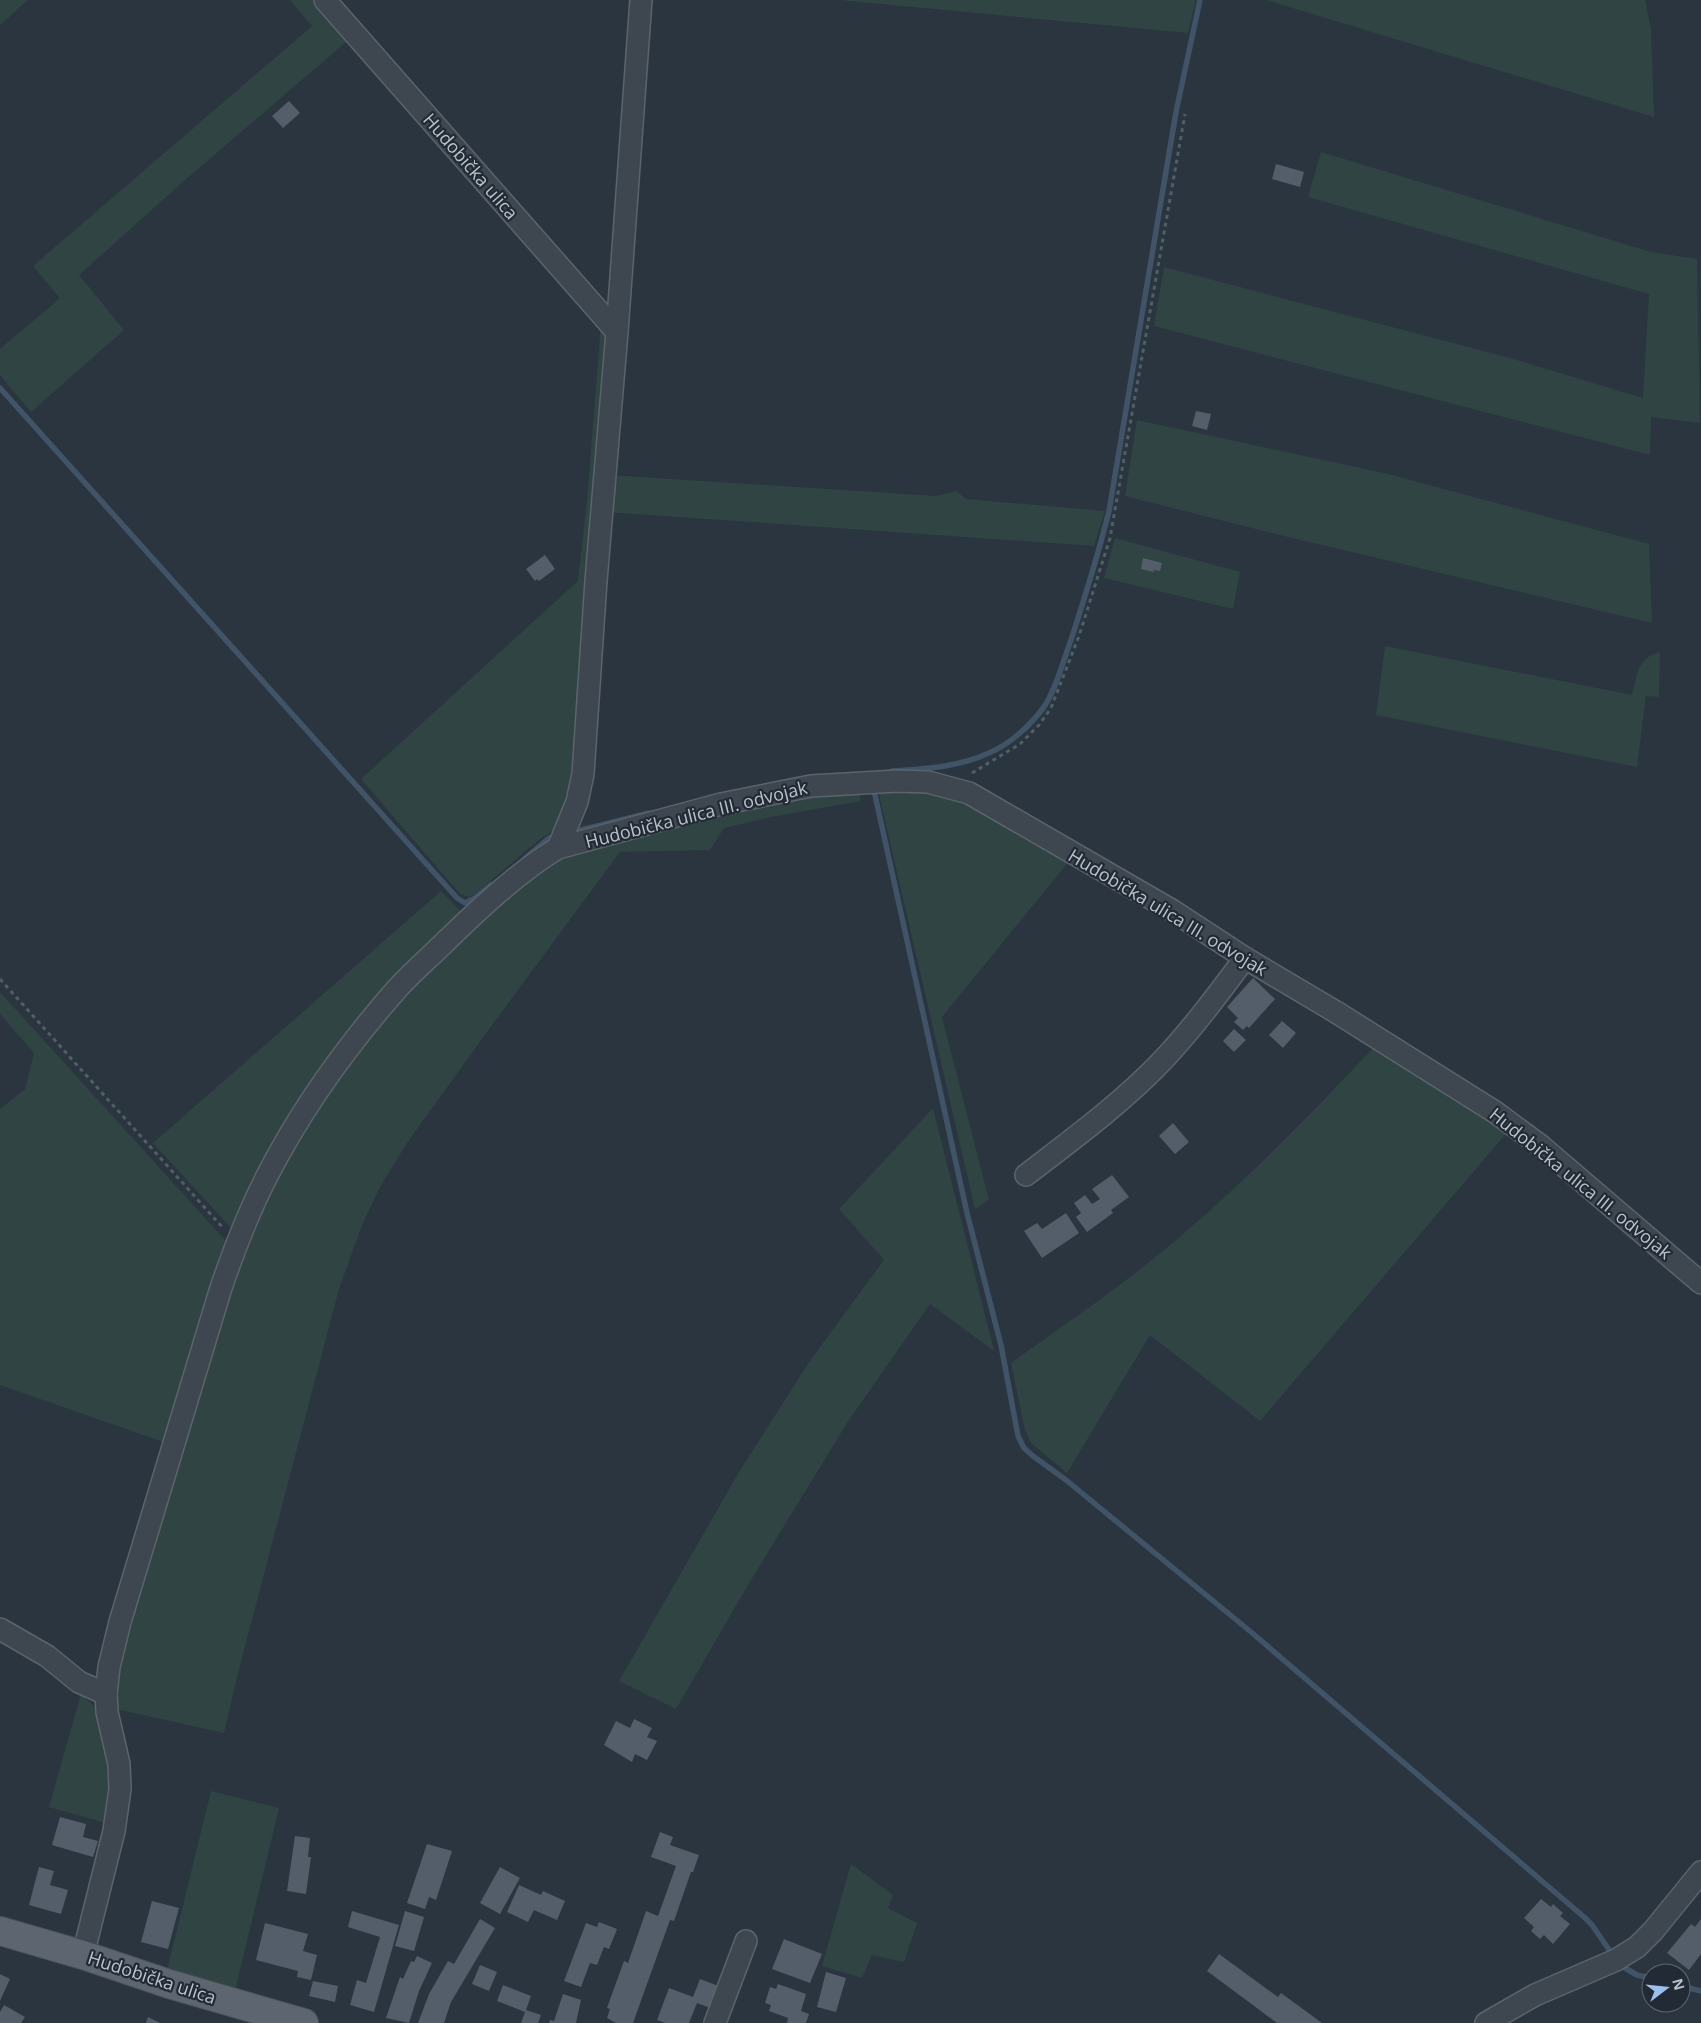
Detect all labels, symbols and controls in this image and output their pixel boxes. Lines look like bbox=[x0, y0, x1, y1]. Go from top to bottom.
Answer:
street label: Hudobička ulica bbox=[418, 108, 524, 224]
street label: Hudobička ulica III. odvojak bbox=[582, 775, 810, 853]
street label: Hudobička ulica III. odvojak bbox=[1064, 843, 1272, 981]
street label: Hudobička ulica III. odvojak bbox=[1485, 1102, 1678, 1264]
street label: Hudobička ulica bbox=[85, 1945, 219, 2009]
north arrow bbox=[1641, 1963, 1691, 2013]
text: N bbox=[1668, 1976, 1690, 1992]

